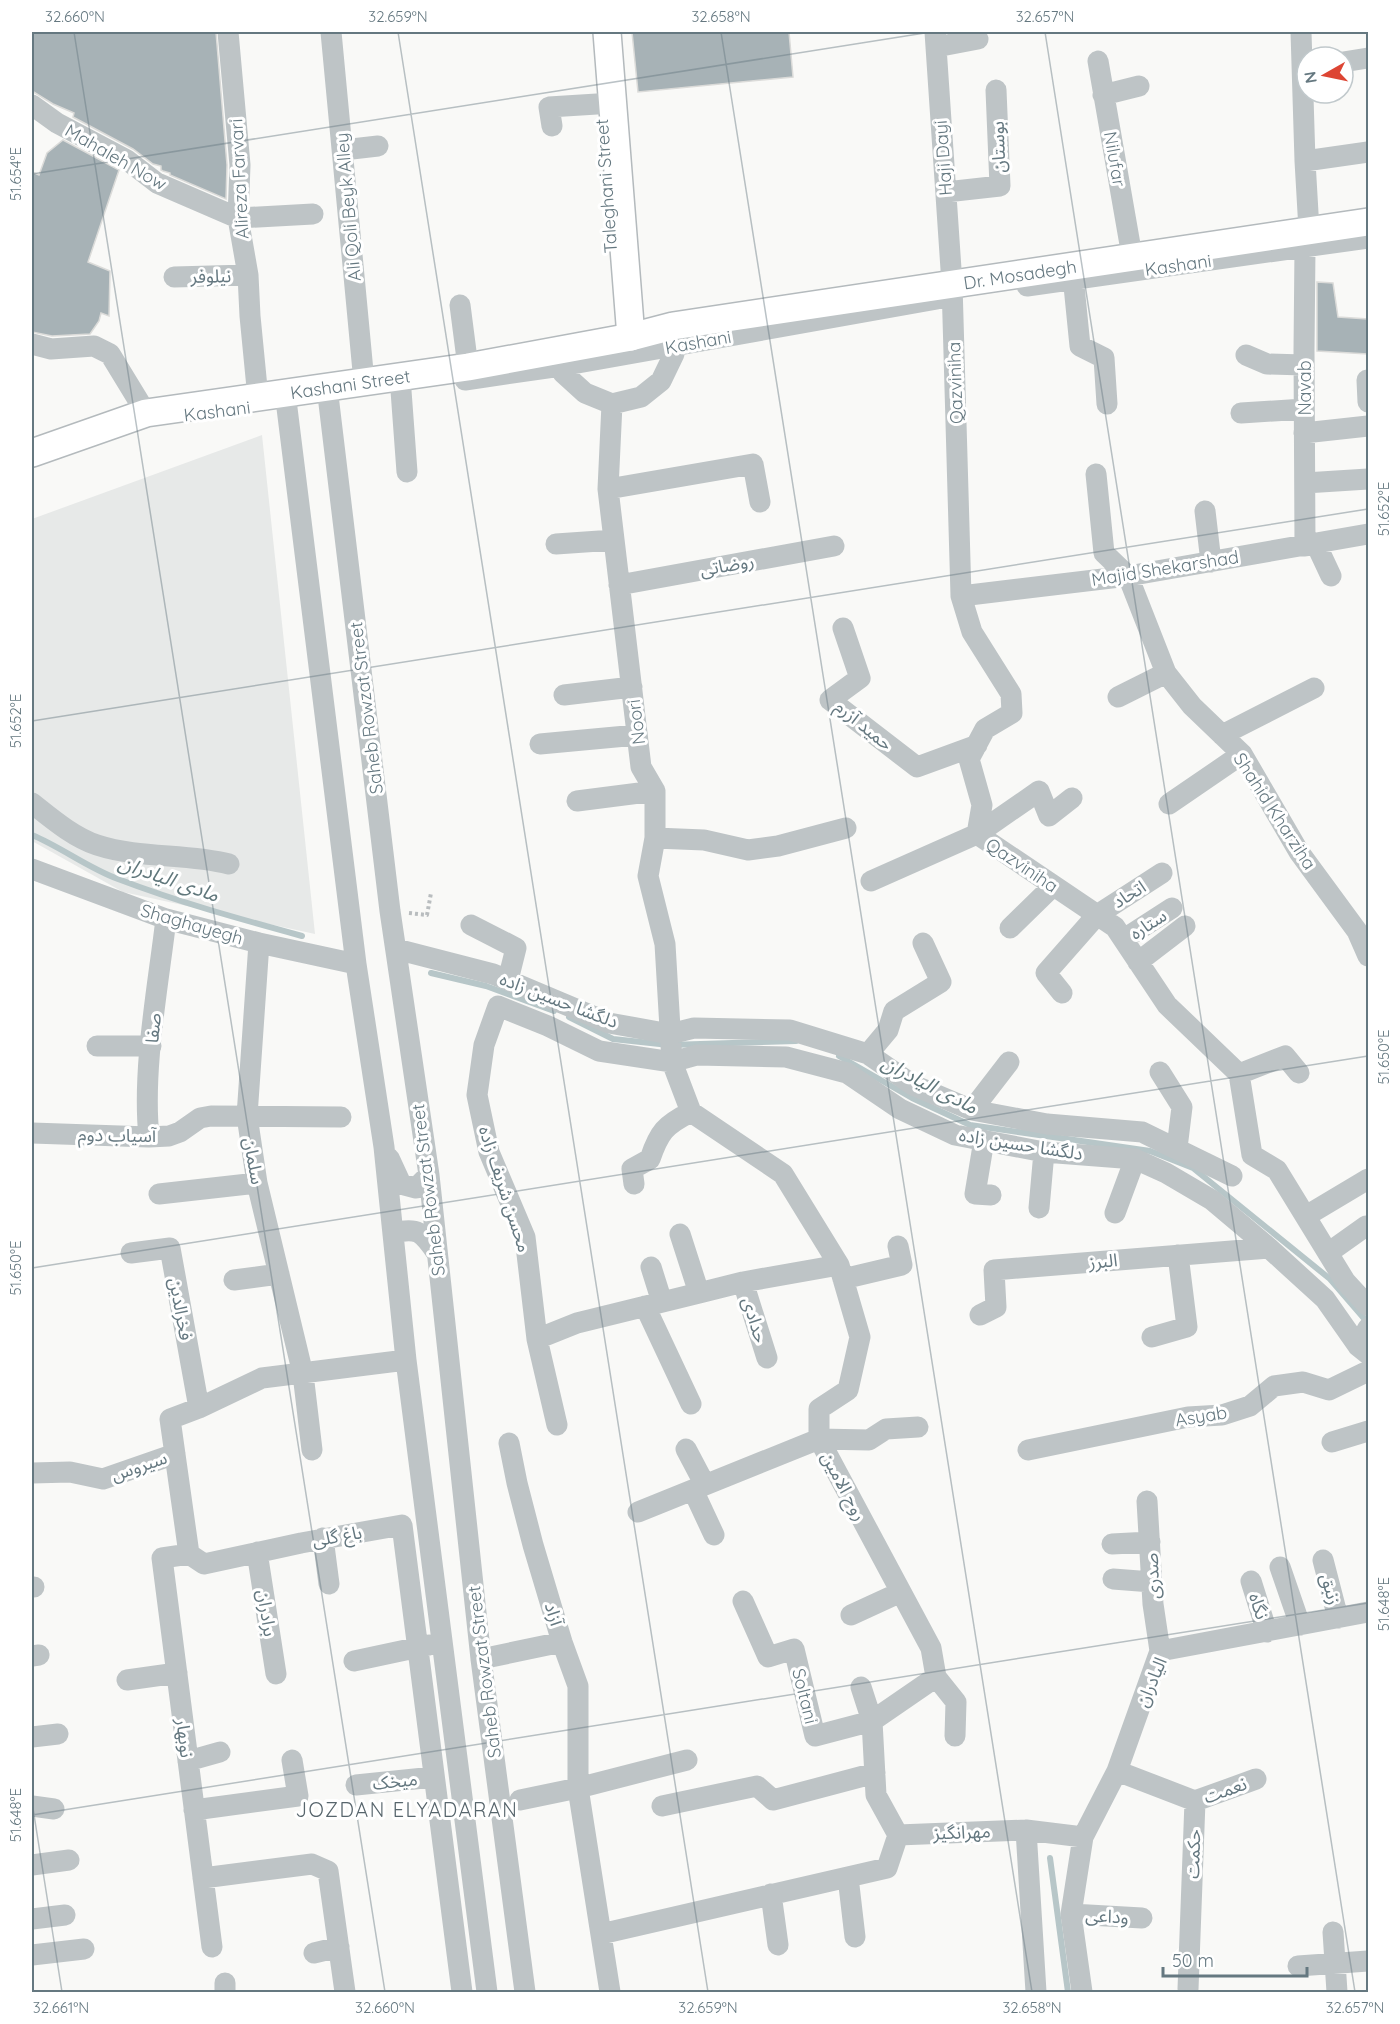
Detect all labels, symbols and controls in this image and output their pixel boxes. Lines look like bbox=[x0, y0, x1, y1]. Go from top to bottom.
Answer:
text: 32.660°N bbox=[45, 7, 105, 26]
text: 32.659°N bbox=[368, 7, 428, 26]
text: 32.658°N bbox=[691, 7, 751, 26]
text: 32.657°N bbox=[1016, 7, 1074, 26]
north arrow bbox=[1295, 45, 1355, 105]
text: N bbox=[1299, 70, 1321, 85]
street label: Alireza Farvari bbox=[224, 118, 254, 240]
street label: Taleghani Street bbox=[590, 118, 622, 254]
street label: Mahaleh Now bbox=[61, 119, 171, 195]
street label: Haji Dayi bbox=[929, 120, 957, 196]
street label: بوستان bbox=[986, 121, 1010, 173]
street label: Nilufar bbox=[1099, 130, 1131, 188]
street label: Ali Qoli Beyk Alley bbox=[330, 132, 366, 282]
text: 51.654°E bbox=[6, 147, 25, 201]
street label: Kashani bbox=[1143, 249, 1213, 281]
street label: Dr. Mosadegh bbox=[962, 254, 1078, 294]
street label: نیلوفر bbox=[189, 264, 232, 288]
street label: Kashani bbox=[663, 325, 733, 359]
street label: Qazviniha bbox=[942, 341, 968, 425]
street label: Navab bbox=[1293, 360, 1316, 416]
street label: Kashani Street bbox=[289, 364, 412, 404]
street label: Kashani bbox=[182, 396, 252, 426]
text: 51.652°E bbox=[1374, 482, 1393, 536]
street label: Majid Shekarshad bbox=[1090, 545, 1240, 591]
street label: روضاتی bbox=[698, 549, 756, 581]
street label: Saheb Rowzat Street bbox=[344, 621, 388, 795]
text: 51.652°E bbox=[6, 694, 25, 748]
street label: حمید آزرم bbox=[829, 695, 898, 758]
street label: Noori bbox=[622, 698, 650, 746]
street label: Shahid Kharziha bbox=[1229, 748, 1321, 874]
street label: Qazviniha bbox=[981, 832, 1063, 898]
water label: مادی الیادران bbox=[115, 849, 223, 907]
street label: اتحاد bbox=[1108, 875, 1150, 913]
street label: Shaghayegh bbox=[138, 898, 246, 950]
street label: ستاره bbox=[1125, 904, 1171, 944]
street label: دلگشا حسین زاده bbox=[497, 967, 621, 1033]
street label: صفا bbox=[140, 1012, 166, 1044]
text: 51.650°E bbox=[1374, 1029, 1393, 1085]
water label: مادی الیادران bbox=[878, 1049, 983, 1119]
street label: Saheb Rowzat Street bbox=[406, 1103, 450, 1277]
street label: آسیاب دوم bbox=[78, 1123, 157, 1150]
street label: محسن شریف زاده bbox=[474, 1123, 536, 1255]
street label: دلگشا حسین زاده bbox=[958, 1123, 1084, 1165]
street label: سلمان bbox=[239, 1136, 269, 1186]
text: 51.650°E bbox=[6, 1240, 25, 1296]
street label: البرز bbox=[1087, 1248, 1118, 1274]
street label: فخرالدین bbox=[164, 1276, 198, 1342]
street label: حدادی bbox=[737, 1294, 773, 1346]
street label: Asyab bbox=[1173, 1401, 1229, 1431]
street label: سیروس bbox=[108, 1446, 170, 1486]
street label: روح الامین bbox=[814, 1447, 872, 1526]
street label: باغ گلی bbox=[310, 1520, 364, 1555]
street label: صدری bbox=[1139, 1552, 1165, 1600]
street label: زنبق bbox=[1316, 1571, 1346, 1607]
text: 51.648°E bbox=[1374, 1577, 1393, 1631]
street label: Saheb Rowzat Street bbox=[462, 1585, 506, 1759]
street label: برادران bbox=[252, 1588, 282, 1638]
street label: نگاه bbox=[1244, 1590, 1274, 1622]
street label: آزاد bbox=[540, 1600, 569, 1629]
street label: الیادران bbox=[1130, 1653, 1172, 1711]
street label: Soltani bbox=[787, 1666, 823, 1726]
street label: نوبهار bbox=[171, 1716, 199, 1759]
street label: میخک bbox=[371, 1767, 419, 1795]
street label: نعمت bbox=[1200, 1772, 1250, 1808]
text: 51.648°E bbox=[6, 1788, 25, 1842]
district label: JOZDAN ELYADARAN bbox=[296, 1797, 518, 1822]
street label: مهرانگیز bbox=[932, 1820, 991, 1845]
street label: حکمت bbox=[1181, 1829, 1205, 1879]
street label: وداعی bbox=[1085, 1903, 1129, 1929]
scale bar bbox=[1163, 1940, 1307, 1978]
text: 50 m bbox=[1172, 1949, 1214, 1972]
text: 32.661°N bbox=[33, 1998, 89, 2017]
text: 32.660°N bbox=[355, 1998, 415, 2017]
text: 32.659°N bbox=[678, 1998, 738, 2017]
text: 32.658°N bbox=[1002, 1998, 1062, 2017]
text: 32.657°N bbox=[1326, 1998, 1384, 2017]

